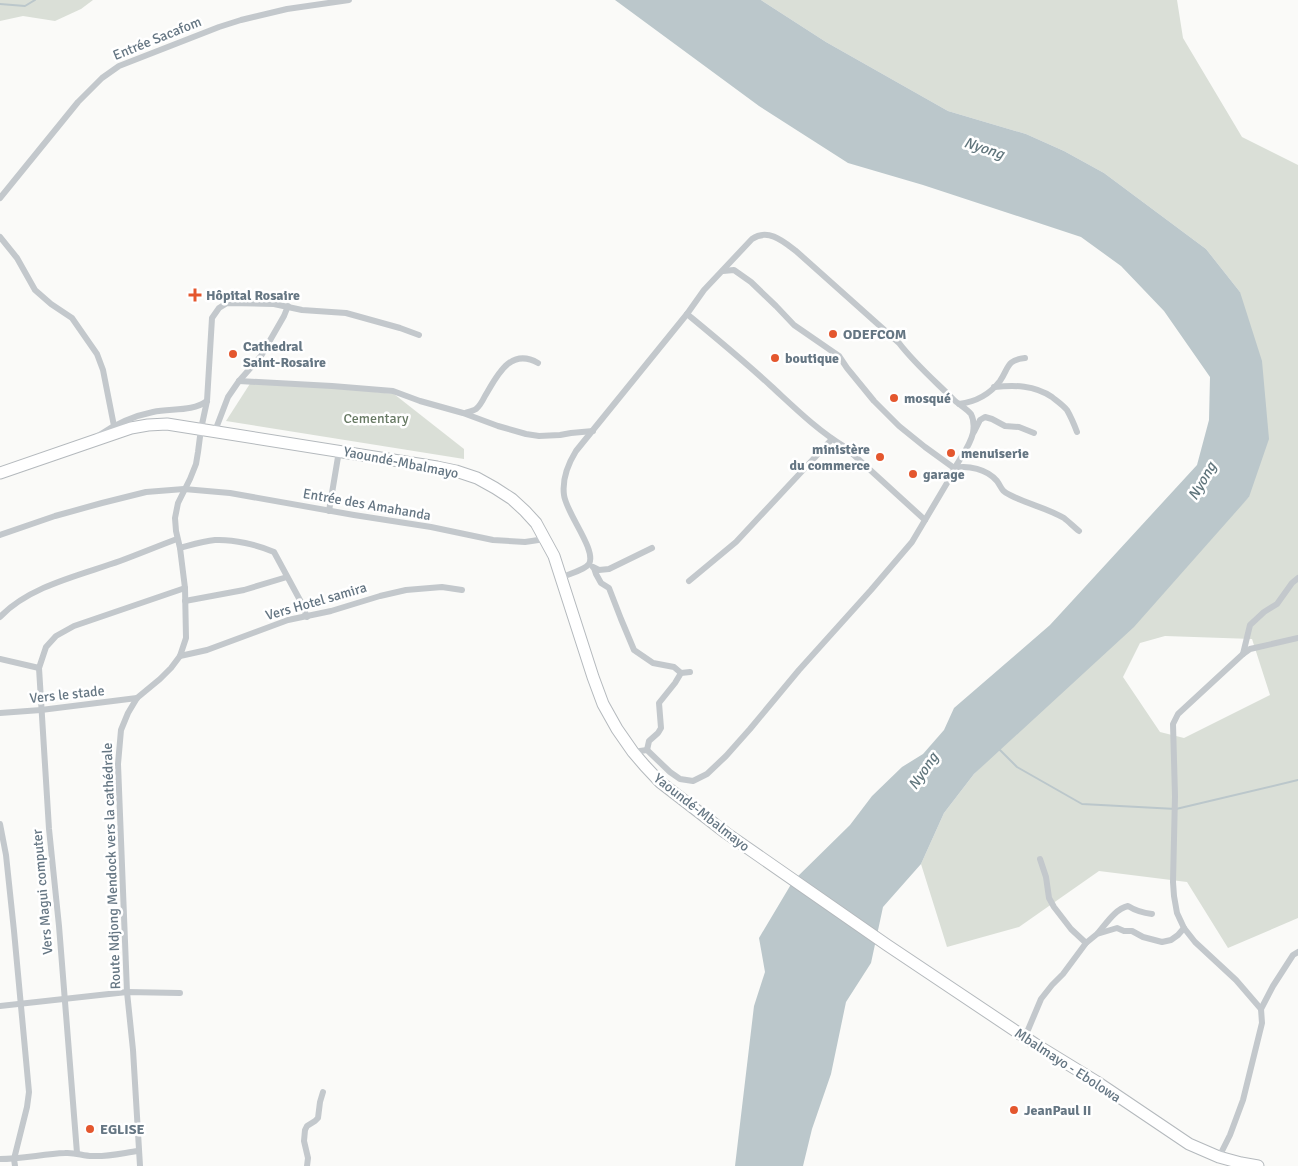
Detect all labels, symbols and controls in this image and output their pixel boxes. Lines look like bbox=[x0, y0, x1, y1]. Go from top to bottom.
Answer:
street label: Entrée Sacafom bbox=[110, 13, 204, 64]
water label: Nyong bbox=[962, 133, 1007, 163]
place label: Hôpital Rosaire bbox=[206, 287, 300, 304]
marker: Hôpital Rosaire bbox=[188, 288, 202, 302]
place label: ODEFCOM bbox=[843, 326, 907, 343]
marker: ODEFCOM bbox=[827, 328, 839, 340]
place label: Cathedral Saint-Rosaire bbox=[243, 338, 326, 371]
marker: Cathedral Saint-Rosaire bbox=[227, 348, 239, 360]
place label: boutique bbox=[785, 350, 839, 367]
marker: boutique bbox=[769, 352, 781, 364]
place label: mosqué bbox=[904, 390, 951, 407]
marker: mosqué bbox=[888, 392, 900, 404]
park label: Cementary bbox=[343, 410, 409, 427]
place label: ministère du commerce bbox=[789, 441, 870, 474]
street label: Yaoundé-Mbalmayo bbox=[342, 443, 460, 482]
place label: menuiserie bbox=[961, 445, 1029, 462]
marker: menuiserie bbox=[945, 447, 957, 459]
marker: ministère du commerce bbox=[874, 451, 886, 463]
water label: Nyong bbox=[1184, 458, 1221, 503]
place label: garage bbox=[923, 466, 965, 483]
marker: garage bbox=[907, 468, 919, 480]
street label: Entrée des Amahanda bbox=[302, 485, 432, 524]
street label: Vers Hotel samira bbox=[264, 579, 369, 624]
street label: Vers le stade bbox=[29, 682, 105, 707]
street label: Route Ndjong Mendock vers la cathédrale bbox=[99, 742, 124, 990]
water label: Nyong bbox=[904, 748, 943, 793]
street label: Yaoundé-Mbalmayo bbox=[650, 770, 753, 855]
street label: Vers Magui computer bbox=[28, 828, 56, 955]
street label: Mbalmayo - Ebolowa bbox=[1011, 1025, 1124, 1106]
place label: JeanPaul II bbox=[1024, 1102, 1092, 1119]
marker: JeanPaul II bbox=[1008, 1104, 1020, 1116]
place label: EGLISE bbox=[100, 1121, 145, 1138]
marker: EGLISE bbox=[84, 1123, 96, 1135]

